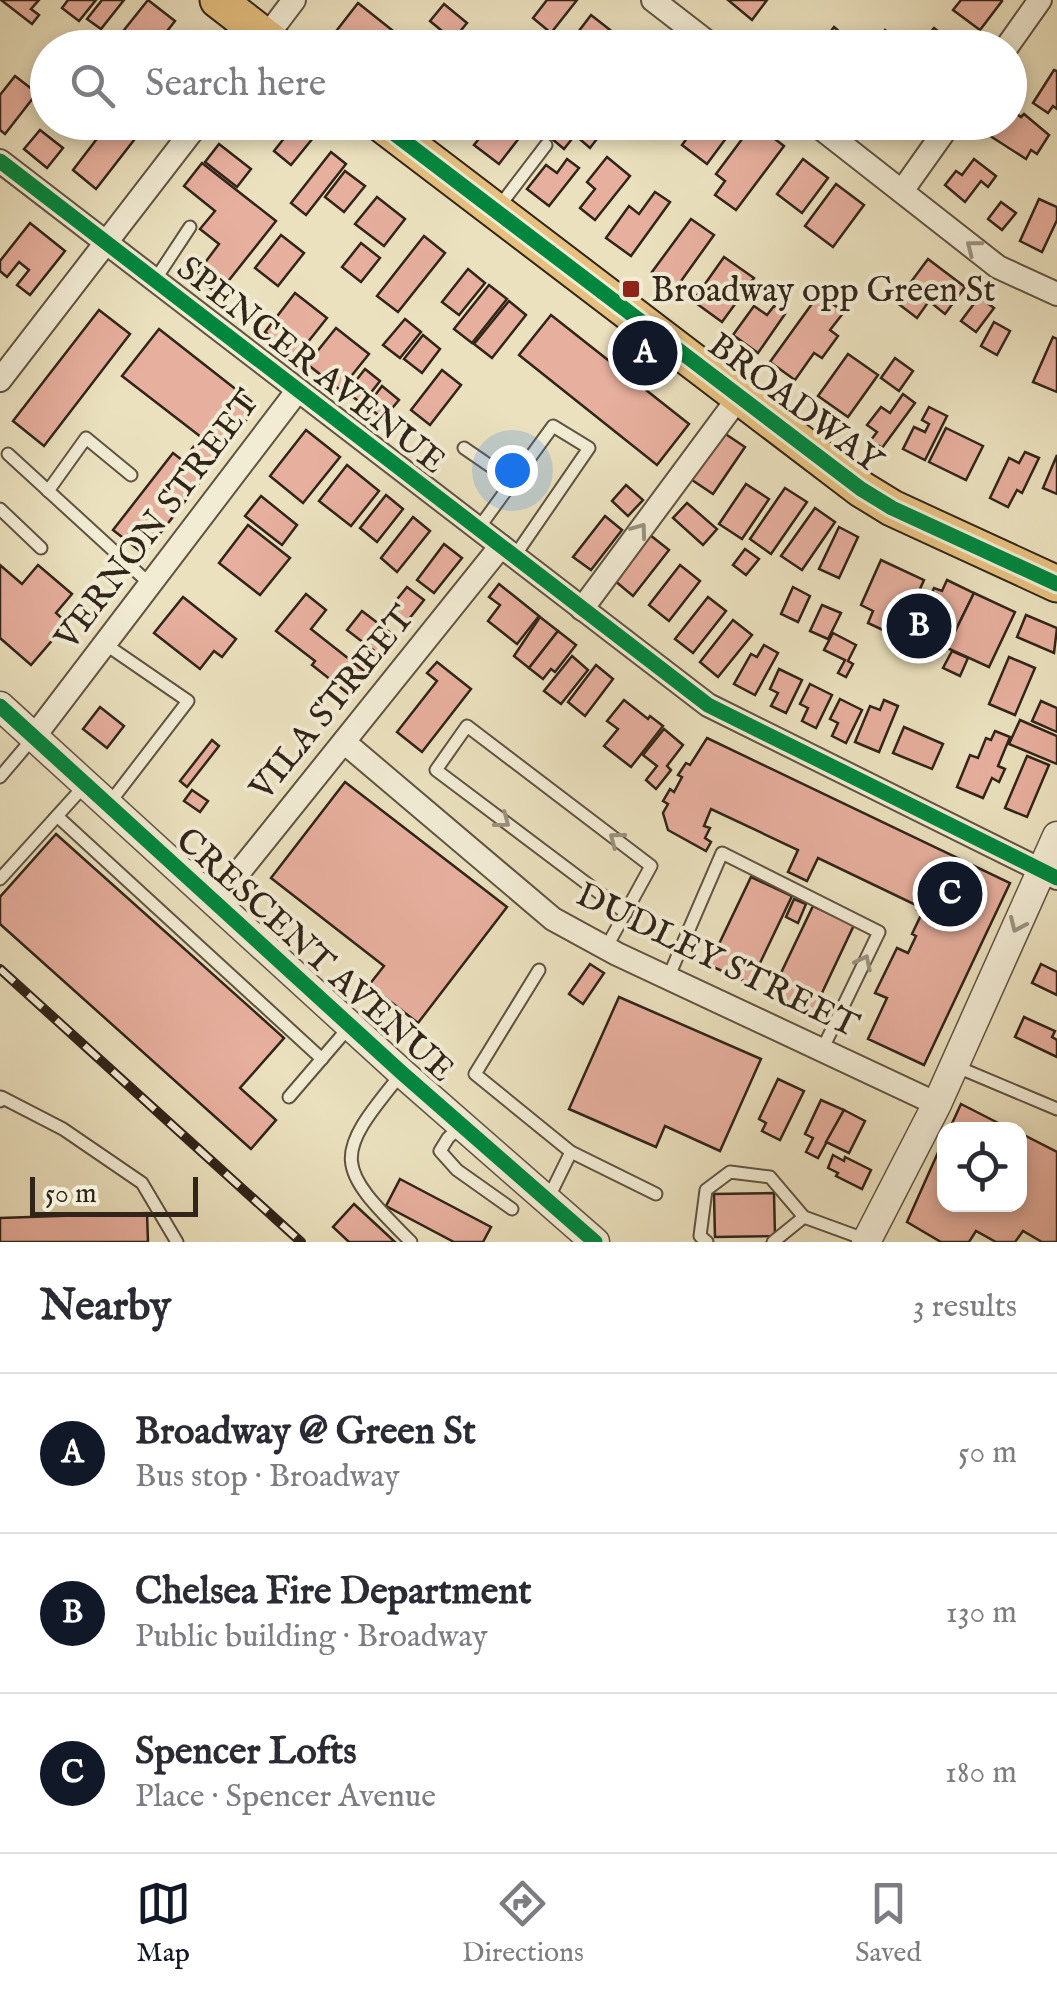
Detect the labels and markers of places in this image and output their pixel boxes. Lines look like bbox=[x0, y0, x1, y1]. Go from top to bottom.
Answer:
place label: Broadway opp Green St bbox=[651, 269, 995, 314]
marker: Broadway opp Green St bbox=[620, 278, 642, 300]
pin: A bbox=[612, 316, 678, 390]
pin: B bbox=[886, 588, 952, 664]
pin: C bbox=[918, 856, 982, 932]

